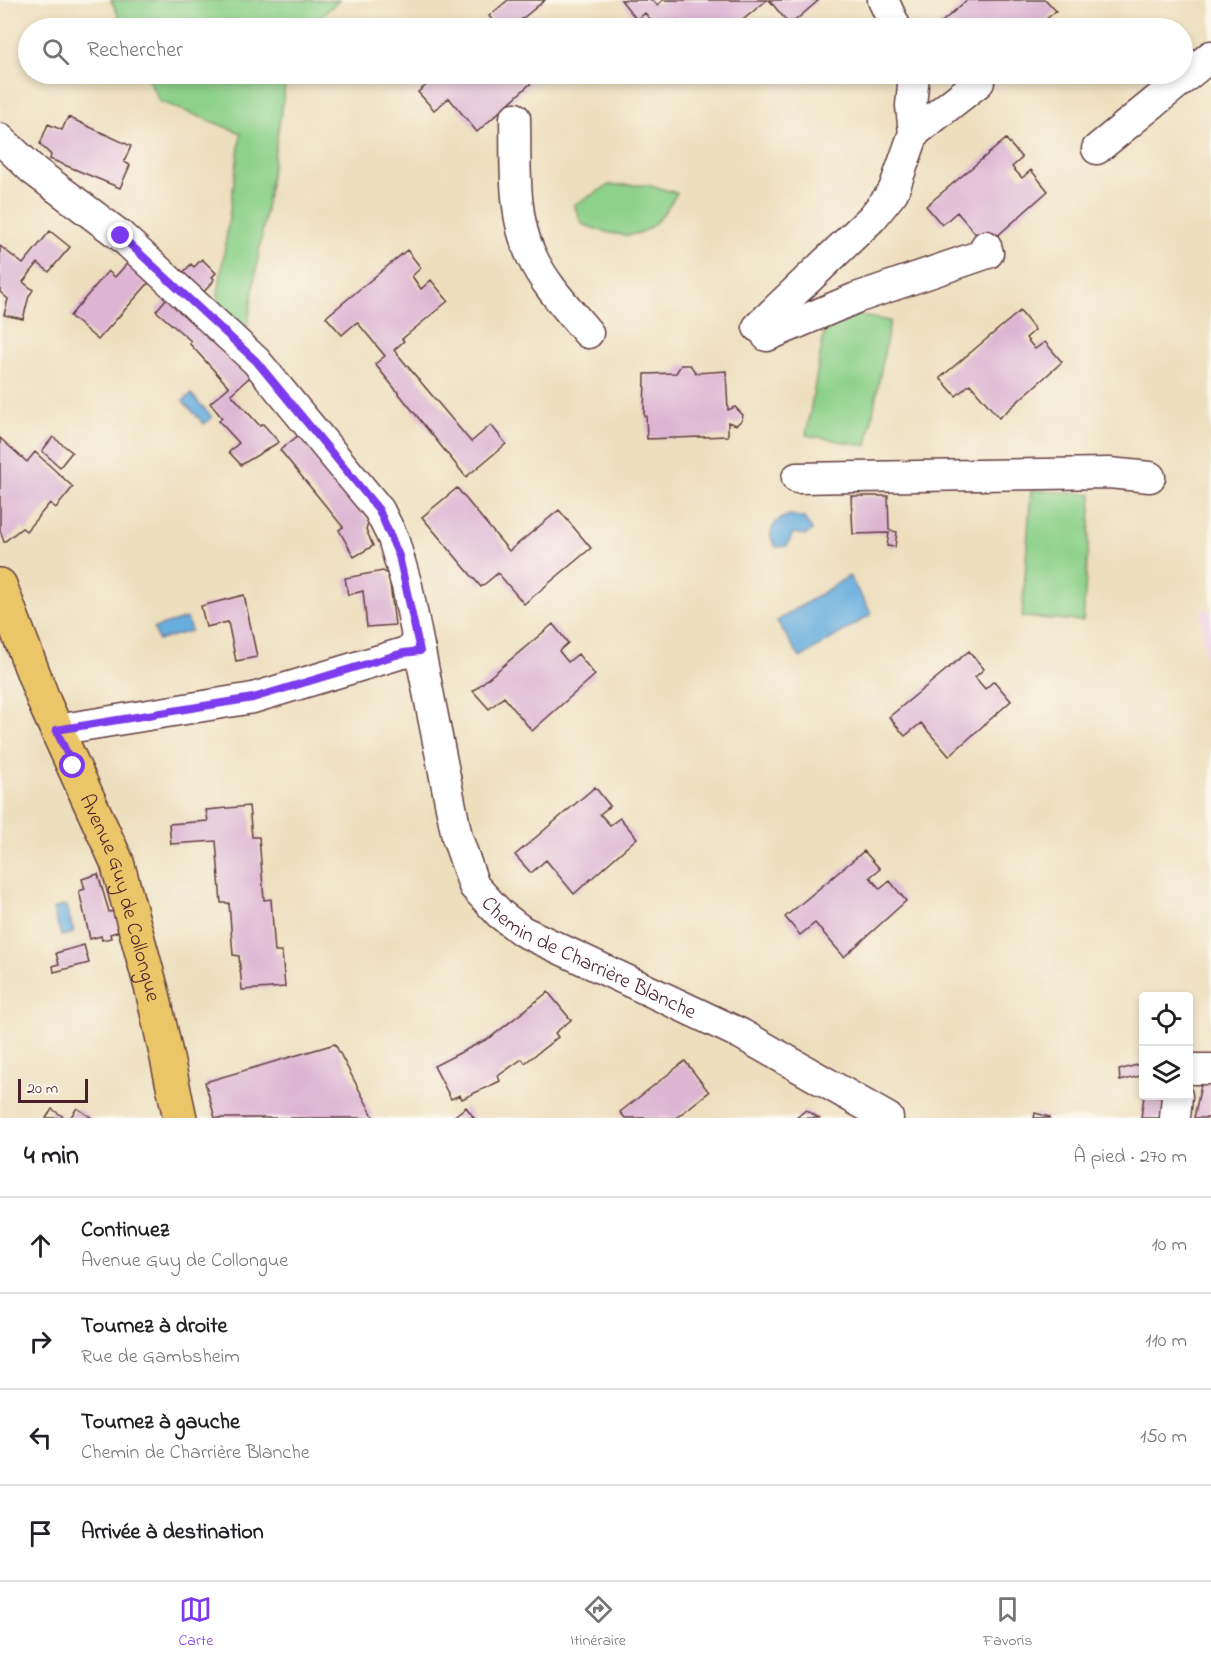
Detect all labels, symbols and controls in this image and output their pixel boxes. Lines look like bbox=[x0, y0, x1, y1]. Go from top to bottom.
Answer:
search box bbox=[18, 18, 1193, 84]
icon: search bbox=[39, 35, 72, 68]
text: Rechercher bbox=[87, 35, 183, 67]
route end bbox=[107, 222, 133, 248]
route start bbox=[59, 752, 85, 778]
street label: Avenue Guy de Collongue bbox=[71, 790, 167, 1005]
street label: Chemin de Charrière Blanche bbox=[473, 890, 701, 1028]
map controls bbox=[1139, 992, 1193, 1100]
button: locate bbox=[1139, 992, 1193, 1046]
button: layers bbox=[1139, 1046, 1193, 1100]
scale bar bbox=[18, 1076, 88, 1104]
text: 20 m bbox=[27, 1077, 58, 1101]
text: 4 min bbox=[24, 1138, 79, 1176]
text: À pied · 270 m bbox=[1073, 1143, 1187, 1172]
text: Continuez bbox=[81, 1215, 169, 1247]
icon: ahead bbox=[24, 1229, 57, 1262]
text: 10 m bbox=[1151, 1231, 1187, 1260]
text: Avenue Guy de Collongue bbox=[81, 1247, 288, 1276]
text: Tournez à droite bbox=[81, 1311, 227, 1343]
icon: right bbox=[24, 1325, 57, 1358]
text: 110 m bbox=[1145, 1327, 1187, 1356]
text: Rue de Gambsheim bbox=[81, 1343, 240, 1372]
text: Tournez à gauche bbox=[81, 1407, 240, 1439]
icon: left bbox=[24, 1421, 57, 1454]
text: 150 m bbox=[1140, 1423, 1187, 1452]
text: Chemin de Charrière Blanche bbox=[81, 1439, 310, 1468]
icon: arrive bbox=[24, 1517, 57, 1550]
text: Arrivée à destination bbox=[81, 1517, 264, 1549]
tab: Carte bbox=[178, 1593, 213, 1653]
tab: Itinéraire bbox=[570, 1593, 626, 1653]
tab: Favoris bbox=[983, 1593, 1033, 1653]

